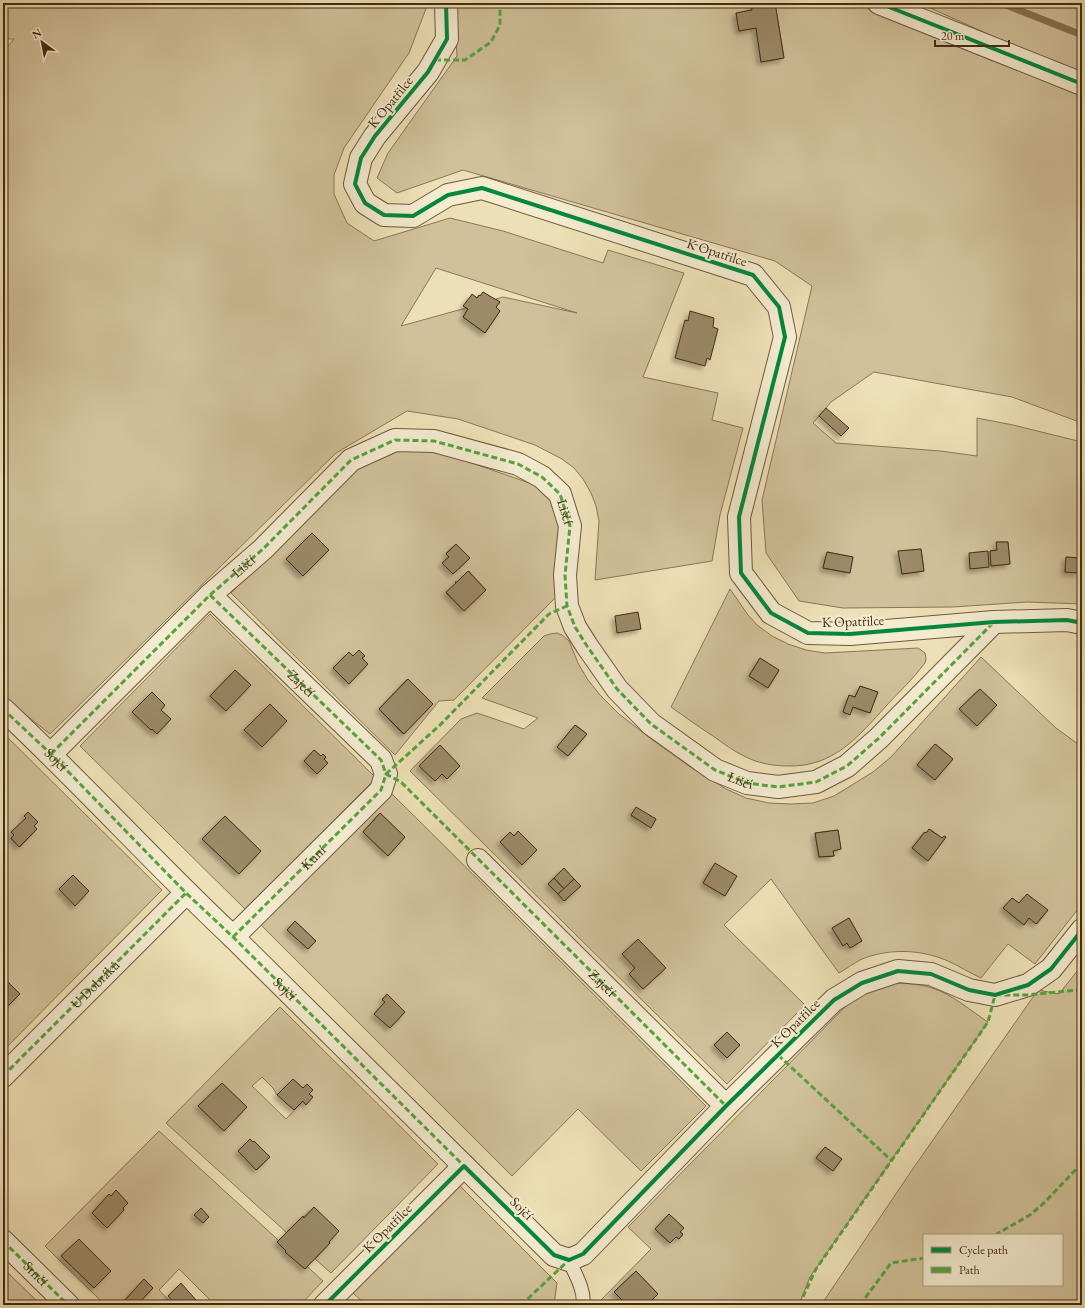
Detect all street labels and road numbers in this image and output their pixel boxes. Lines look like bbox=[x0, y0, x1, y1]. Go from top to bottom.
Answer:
street label: K Opatřilce bbox=[363, 72, 417, 132]
street label: K Opatřilce bbox=[685, 234, 750, 270]
street label: Liščí bbox=[553, 497, 578, 527]
street label: Liščí bbox=[228, 551, 259, 581]
street label: K Opatřilce bbox=[822, 611, 885, 631]
street label: Zaječí bbox=[284, 666, 319, 701]
street label: Sojčí bbox=[41, 744, 72, 775]
street label: Liščí bbox=[725, 767, 754, 793]
street label: Kuní bbox=[297, 841, 330, 874]
street label: U Dobráků bbox=[67, 955, 124, 1012]
street label: Zaječí bbox=[585, 965, 620, 1001]
street label: Sojčí bbox=[270, 973, 301, 1004]
street label: K Opatřilce bbox=[767, 994, 824, 1051]
street label: Sojčí bbox=[507, 1193, 538, 1224]
street label: K Opatřilce bbox=[359, 1199, 416, 1256]
street label: Srnčí bbox=[20, 1257, 52, 1290]

